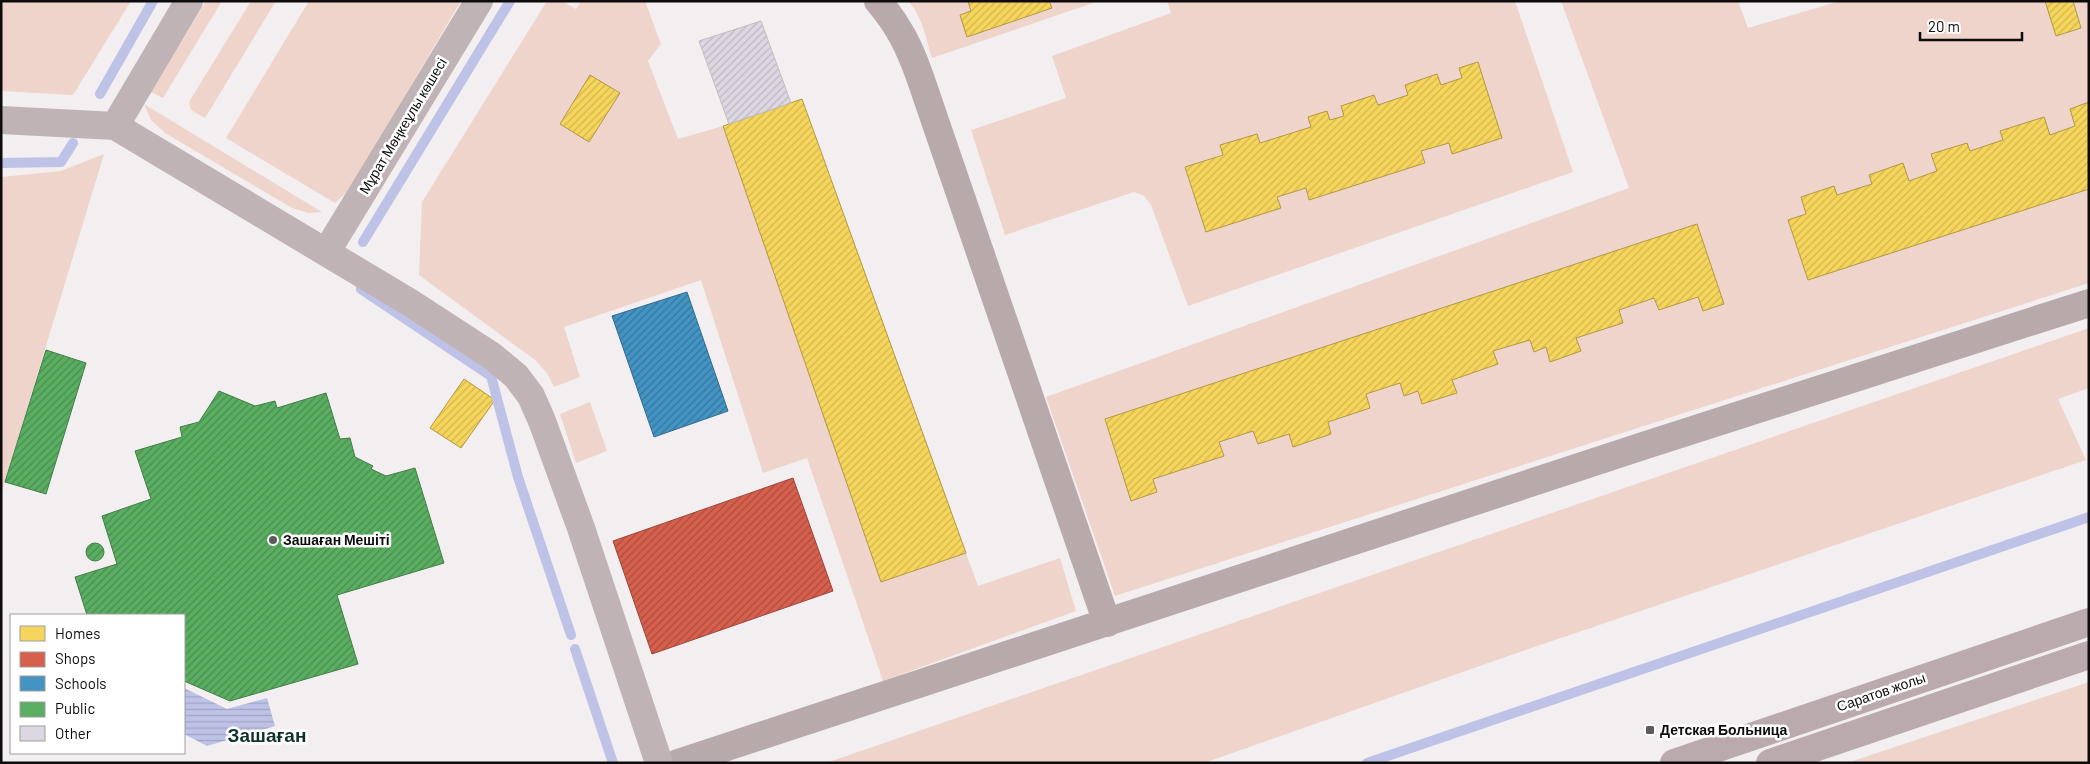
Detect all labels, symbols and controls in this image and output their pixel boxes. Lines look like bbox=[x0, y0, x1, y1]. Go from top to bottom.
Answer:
scale bar bbox=[1920, 10, 2022, 42]
text: 20 m bbox=[1928, 17, 1960, 35]
street label: Мұрат Мөңкеұлы көшесі bbox=[355, 55, 450, 197]
place label: Зашаған Мешіті bbox=[283, 531, 390, 548]
marker: Зашаған Мешіті bbox=[267, 534, 279, 546]
legend bbox=[10, 614, 185, 754]
text: Homes bbox=[55, 624, 100, 642]
text: Shops bbox=[55, 649, 95, 667]
street label: Саратов жолы bbox=[1834, 668, 1927, 715]
text: Schools bbox=[55, 674, 107, 692]
text: Public bbox=[55, 699, 95, 717]
place label: Детская Больница bbox=[1660, 721, 1788, 738]
district label: Зашаған bbox=[228, 723, 306, 746]
text: Other bbox=[55, 724, 92, 742]
marker: Детская Больница bbox=[1644, 724, 1656, 736]

